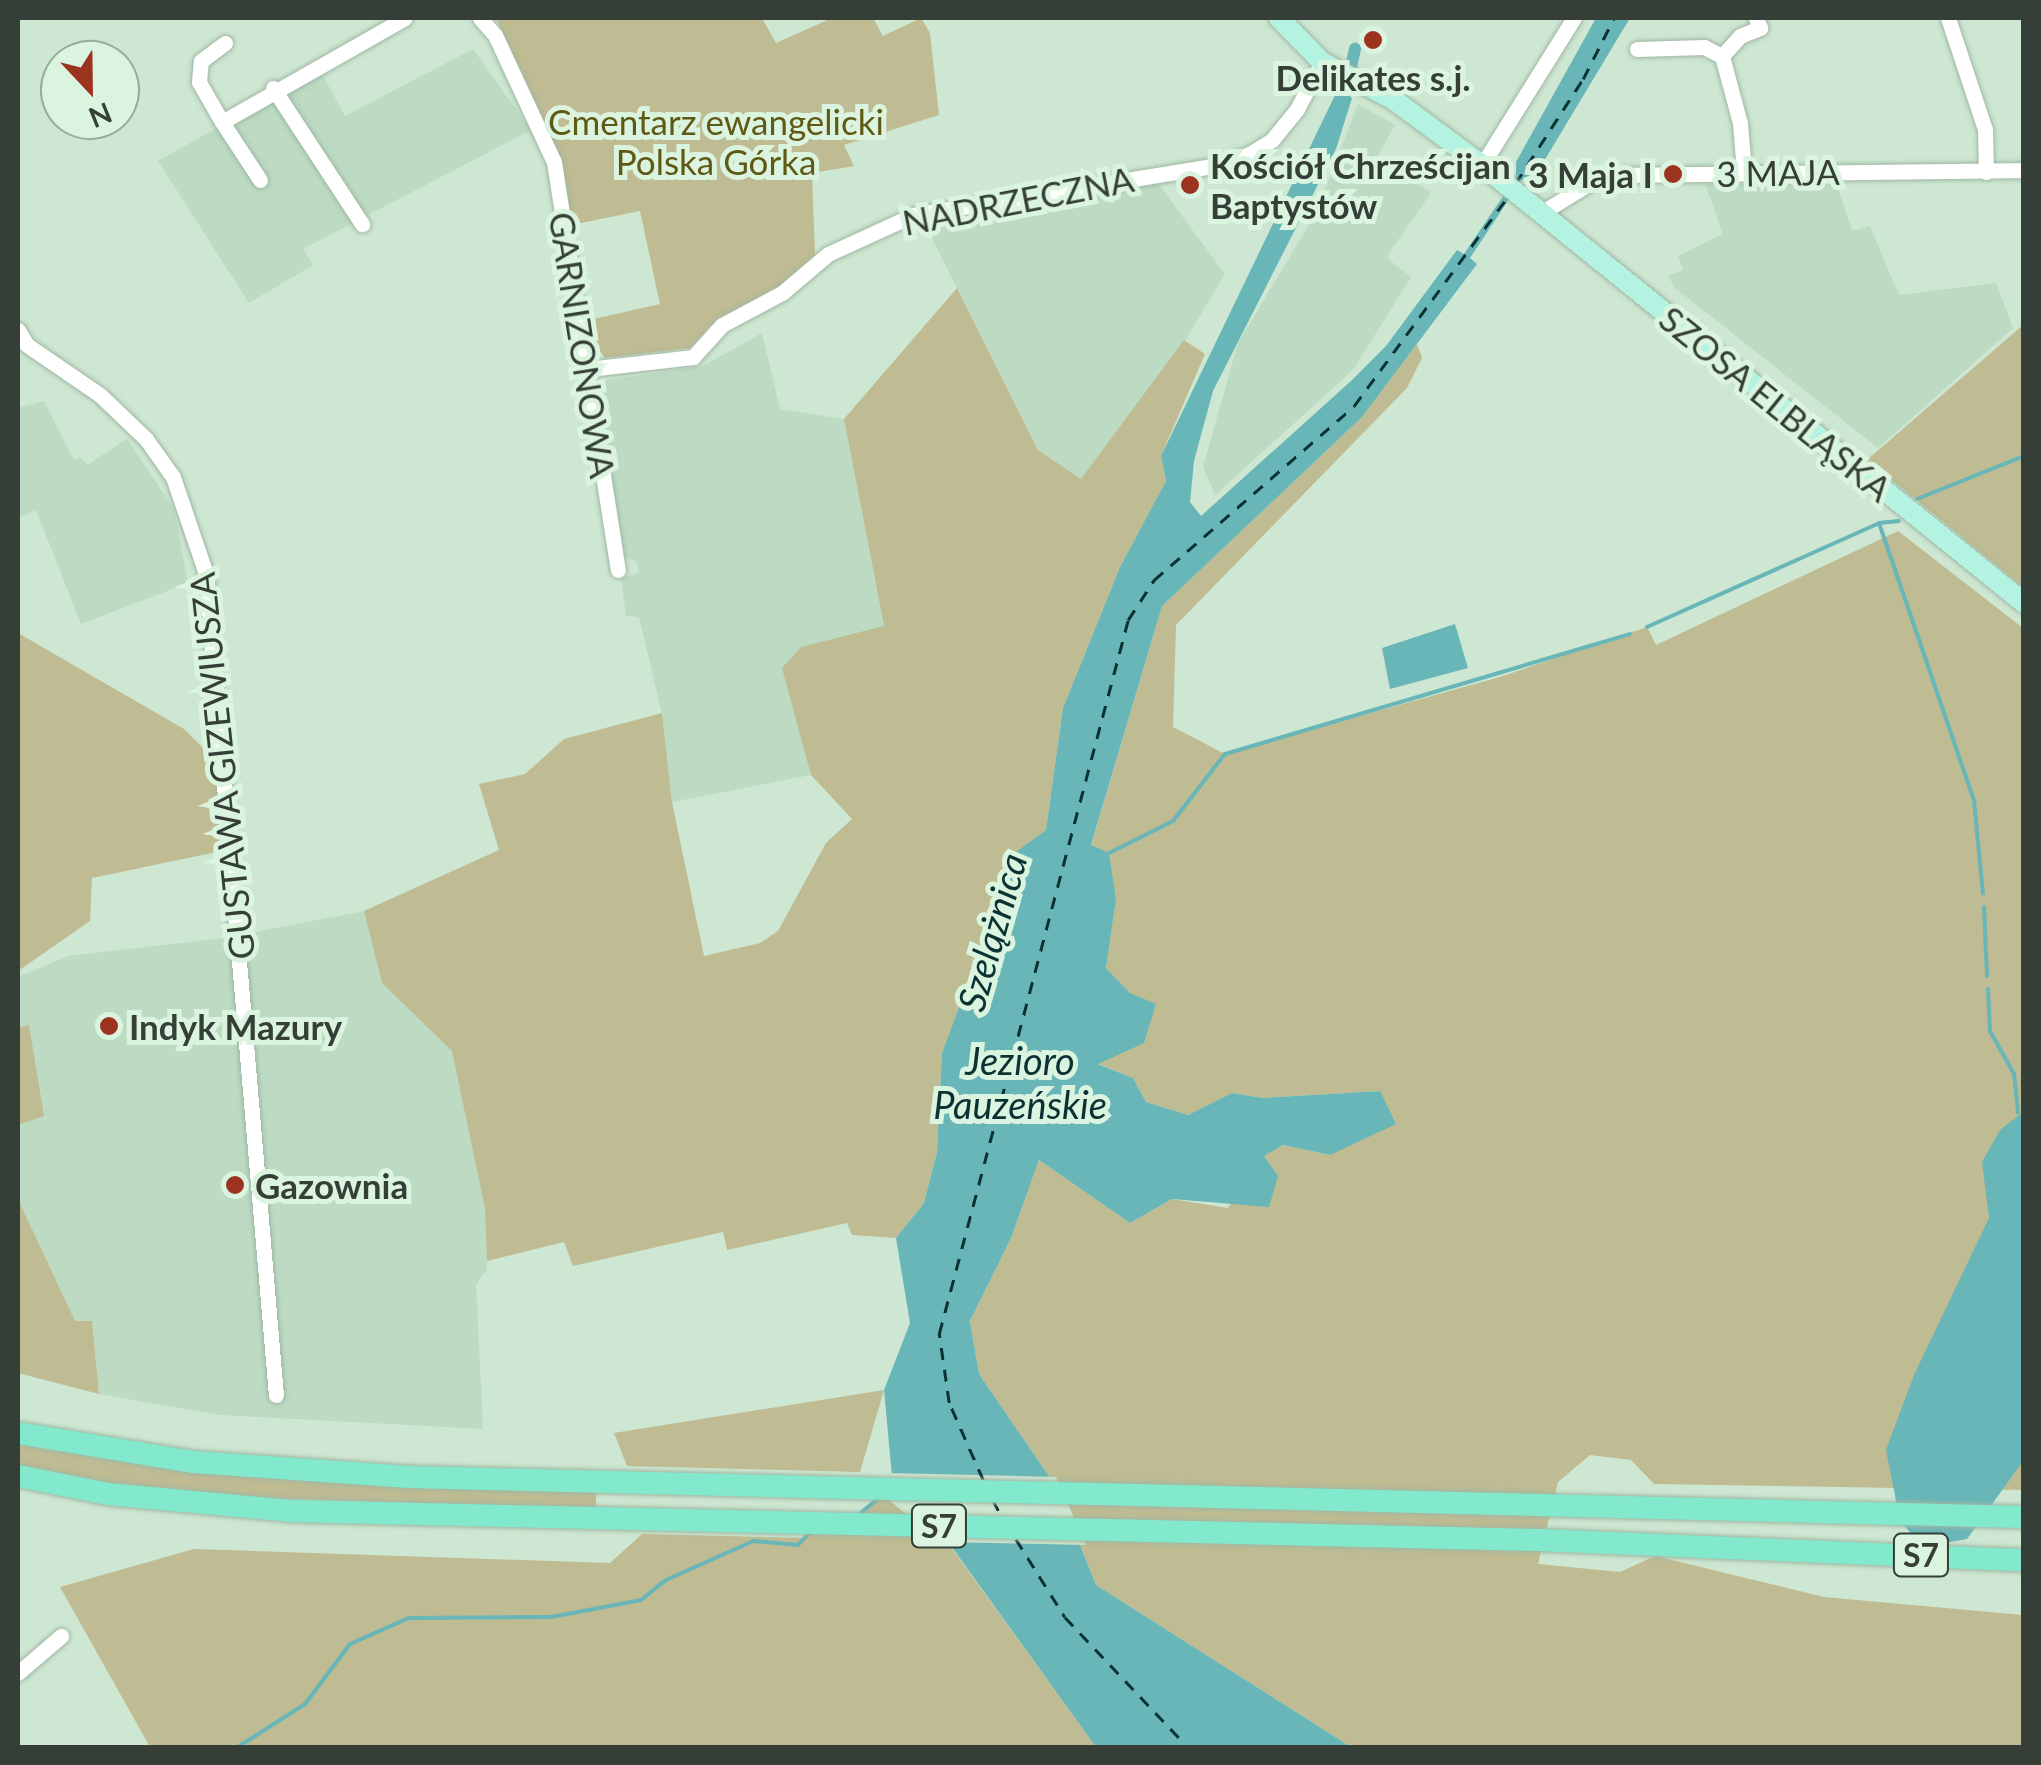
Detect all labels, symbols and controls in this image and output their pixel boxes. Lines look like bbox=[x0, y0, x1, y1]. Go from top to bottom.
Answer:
marker: Delikates s.j. bbox=[1362, 29, 1384, 51]
north arrow bbox=[40, 40, 140, 140]
place label: Delikates s.j. bbox=[1275, 56, 1471, 98]
text: N bbox=[84, 96, 117, 136]
park label: Cmentarz ewangelicki Polska Górka bbox=[548, 100, 884, 182]
place label: Kościół Chrześcijan Baptystów bbox=[1210, 144, 1512, 226]
street label: 3 MAJA bbox=[1716, 150, 1840, 194]
place label: 3 Maja I bbox=[1528, 153, 1653, 195]
street label: NADRZECZNA bbox=[899, 157, 1137, 243]
marker: 3 Maja I bbox=[1662, 163, 1684, 185]
marker: Kościół Chrześcijan Baptystów bbox=[1179, 174, 1201, 196]
street label: GARNIZONOWA bbox=[541, 209, 625, 481]
street label: SZOSA ELBLĄSKA bbox=[1651, 296, 1901, 510]
street label: GUSTAWA GIZEWIUSZA bbox=[180, 570, 262, 962]
water label: Szelążnica bbox=[948, 848, 1036, 1016]
place label: Indyk Mazury bbox=[129, 1005, 342, 1047]
marker: Indyk Mazury bbox=[98, 1015, 120, 1037]
water label: Jezioro Pauzeńskie bbox=[933, 1038, 1107, 1128]
place label: Gazownia bbox=[255, 1164, 408, 1206]
marker: Gazownia bbox=[224, 1174, 246, 1196]
road number: S7 bbox=[909, 1499, 969, 1553]
road number: S7 bbox=[1891, 1528, 1951, 1582]

